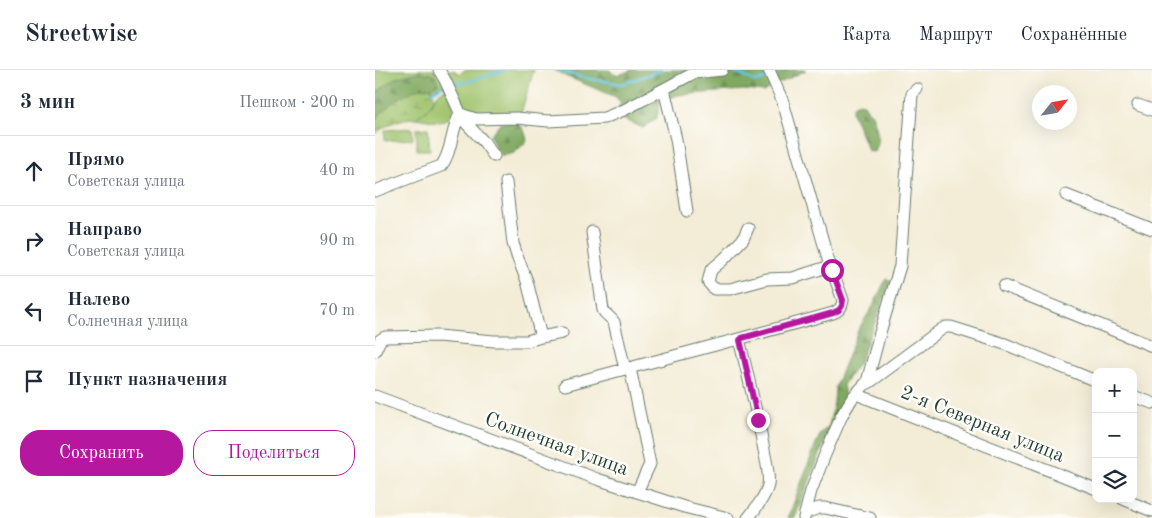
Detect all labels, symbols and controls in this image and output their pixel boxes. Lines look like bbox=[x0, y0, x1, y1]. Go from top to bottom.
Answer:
text: Streetwise bbox=[25, 23, 138, 47]
text: Карта bbox=[842, 26, 891, 44]
text: Маршрут bbox=[919, 26, 993, 44]
text: Сохранённые bbox=[1021, 26, 1127, 44]
north arrow bbox=[1032, 85, 1077, 130]
text: 3 мин bbox=[20, 92, 75, 113]
text: Пешком · 200 m bbox=[239, 95, 355, 111]
text: Прямо bbox=[67, 151, 125, 170]
icon: ahead bbox=[20, 157, 48, 185]
text: 40 m bbox=[319, 163, 355, 179]
text: Советская улица bbox=[67, 174, 185, 190]
text: Направо bbox=[67, 221, 142, 240]
icon: right bbox=[20, 227, 48, 255]
text: 90 m bbox=[319, 233, 355, 249]
text: Советская улица bbox=[67, 244, 185, 260]
route start bbox=[821, 259, 844, 282]
text: Налево bbox=[67, 291, 130, 310]
icon: left bbox=[20, 297, 48, 325]
text: 70 m bbox=[319, 303, 355, 319]
text: Солнечная улица bbox=[67, 314, 188, 330]
icon: arrive bbox=[20, 367, 48, 395]
map controls bbox=[1092, 368, 1137, 503]
button: + bbox=[1092, 368, 1137, 413]
text: Пункт назначения bbox=[67, 371, 227, 390]
street label: 2-я Северная улица bbox=[897, 383, 1067, 467]
route end bbox=[747, 409, 770, 432]
street label: Солнечная улица bbox=[482, 410, 631, 480]
button: − bbox=[1092, 413, 1137, 458]
button: Сохранить bbox=[20, 430, 183, 476]
button: Поделиться bbox=[193, 430, 355, 476]
button: layers bbox=[1092, 458, 1137, 503]

